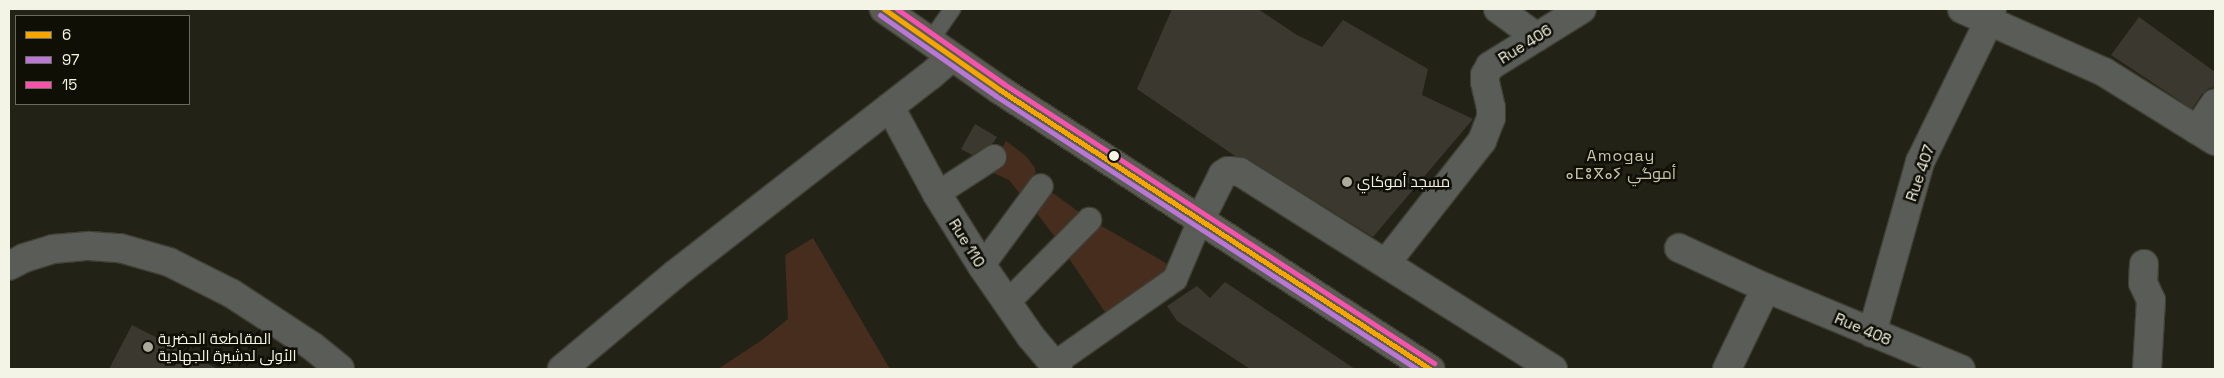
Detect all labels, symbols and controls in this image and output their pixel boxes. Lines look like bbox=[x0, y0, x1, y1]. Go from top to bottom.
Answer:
legend bbox=[15, 15, 190, 105]
street label: Rue 406 bbox=[1495, 21, 1555, 67]
text: 6 bbox=[62, 25, 71, 44]
text: 97 bbox=[62, 50, 79, 69]
text: 15 bbox=[62, 75, 77, 94]
street label: Rue 407 bbox=[1902, 142, 1938, 204]
district label: Amogay ⴰⵎⵓⴳⴰⵢ أموگي bbox=[1569, 146, 1673, 184]
unlabelled marker bbox=[1109, 151, 1119, 161]
place label: مسجد أموكاي bbox=[1357, 173, 1450, 191]
marker: مسجد أموكاي bbox=[1341, 176, 1353, 188]
street label: Rue 110 bbox=[945, 216, 989, 270]
street label: Rue 408 bbox=[1832, 309, 1894, 349]
place label: المقاطعة الحضرية الأولى لدشيرة الجهادية bbox=[158, 329, 297, 364]
marker: المقاطعة الحضرية الأولى لدشيرة الجهادية bbox=[142, 341, 154, 353]

